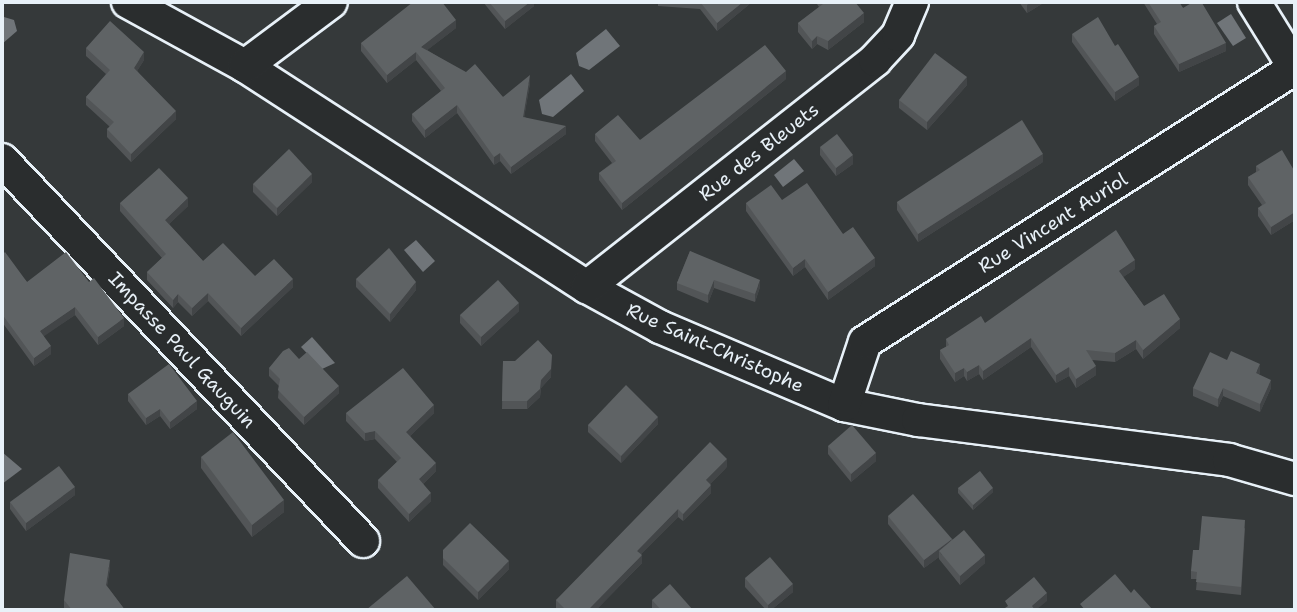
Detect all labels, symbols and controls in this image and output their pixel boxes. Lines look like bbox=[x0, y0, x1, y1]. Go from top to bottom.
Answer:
street label: Rue des Bleuets bbox=[695, 98, 823, 206]
street label: Rue Vincent Auriol bbox=[974, 168, 1132, 278]
street label: Impasse Paul Gauguin bbox=[104, 267, 260, 433]
street label: Rue Saint-Christophe bbox=[623, 299, 807, 397]

